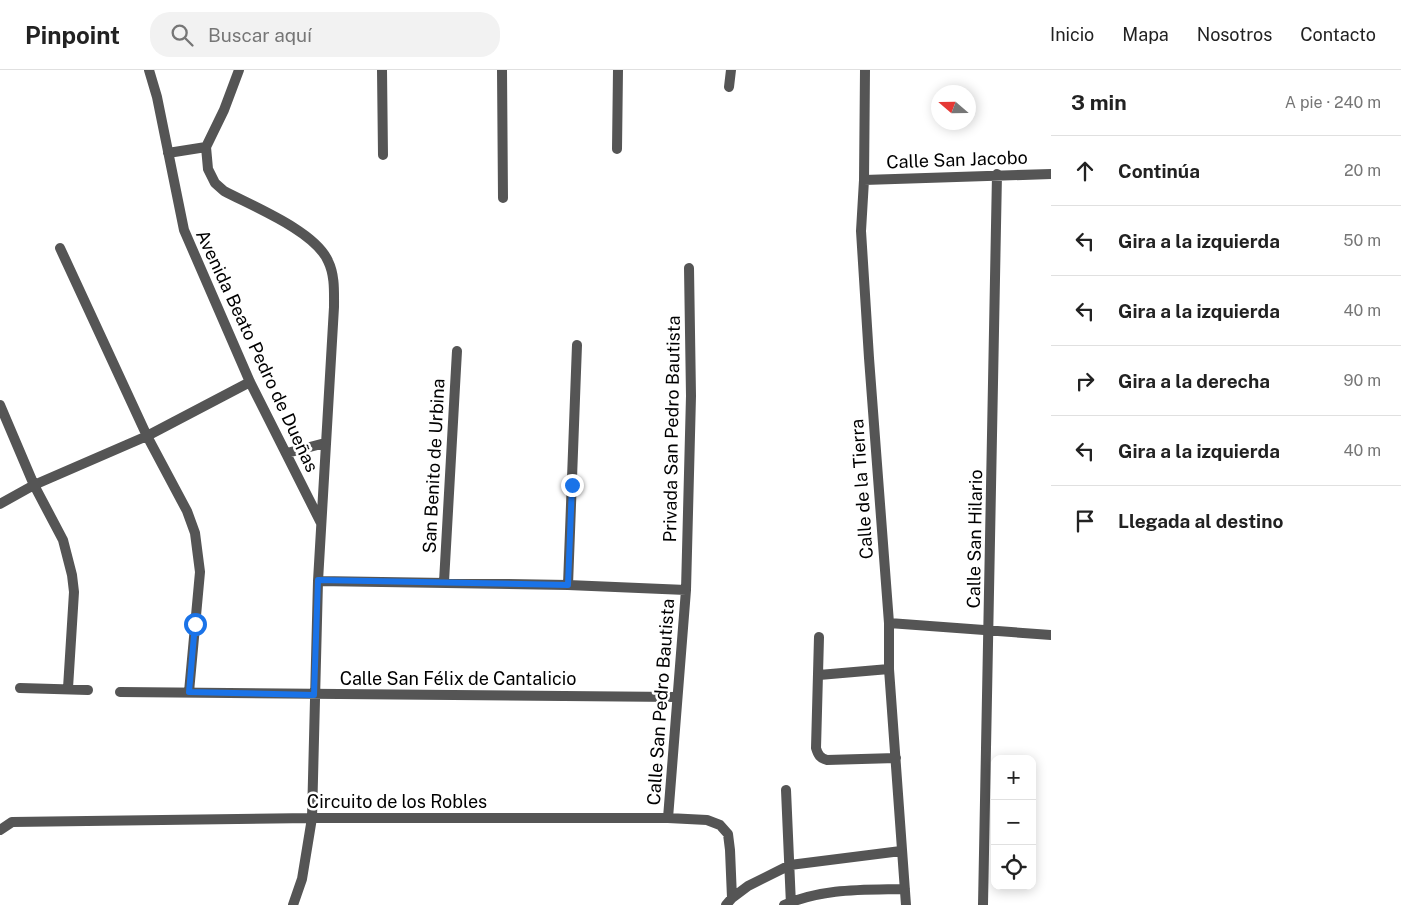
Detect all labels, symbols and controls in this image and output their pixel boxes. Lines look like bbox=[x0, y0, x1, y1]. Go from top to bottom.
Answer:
search box bbox=[150, 12, 500, 57]
text: Pinpoint bbox=[25, 21, 120, 49]
icon: search bbox=[168, 21, 196, 49]
text: Buscar aquí bbox=[208, 24, 312, 46]
text: Inicio bbox=[1050, 24, 1094, 45]
text: Mapa bbox=[1122, 24, 1169, 45]
text: Nosotros bbox=[1197, 24, 1272, 45]
text: Contacto bbox=[1300, 24, 1376, 45]
north arrow bbox=[931, 85, 976, 130]
text: 3 min bbox=[1071, 90, 1127, 115]
text: A pie · 240 m bbox=[1285, 93, 1381, 112]
street label: Calle San Jacobo bbox=[886, 147, 1028, 172]
icon: ahead bbox=[1071, 157, 1099, 185]
text: Continúa bbox=[1118, 160, 1200, 182]
text: 20 m bbox=[1344, 161, 1381, 180]
street label: Avenida Beato Pedro de Dueñas bbox=[192, 226, 323, 475]
icon: left bbox=[1071, 227, 1099, 255]
text: Gira a la izquierda bbox=[1118, 230, 1280, 252]
text: 50 m bbox=[1343, 231, 1381, 250]
icon: left bbox=[1071, 297, 1099, 325]
text: Gira a la izquierda bbox=[1118, 300, 1280, 322]
text: 40 m bbox=[1343, 301, 1381, 320]
street label: Privada San Pedro Bautista bbox=[659, 315, 684, 543]
icon: right bbox=[1071, 367, 1099, 395]
text: Gira a la derecha bbox=[1118, 370, 1270, 392]
text: 90 m bbox=[1344, 371, 1381, 390]
street label: San Benito de Urbina bbox=[418, 378, 449, 554]
street label: Calle de la Tierra bbox=[846, 418, 877, 560]
icon: left bbox=[1071, 437, 1099, 465]
text: Gira a la izquierda bbox=[1118, 440, 1280, 462]
text: 40 m bbox=[1343, 441, 1381, 460]
street label: Calle San Hilario bbox=[963, 469, 986, 609]
route end bbox=[561, 474, 584, 497]
icon: arrive bbox=[1071, 507, 1099, 535]
text: Llegada al destino bbox=[1118, 510, 1283, 532]
street label: Calle San Pedro Bautista bbox=[643, 598, 678, 806]
route start bbox=[184, 613, 207, 636]
street label: Calle San Félix de Cantalicio bbox=[340, 668, 576, 689]
map controls bbox=[991, 755, 1036, 890]
button: + bbox=[991, 755, 1036, 800]
street label: Circuito de los Robles bbox=[307, 791, 487, 812]
button: − bbox=[991, 800, 1036, 845]
button: locate bbox=[991, 845, 1036, 890]

